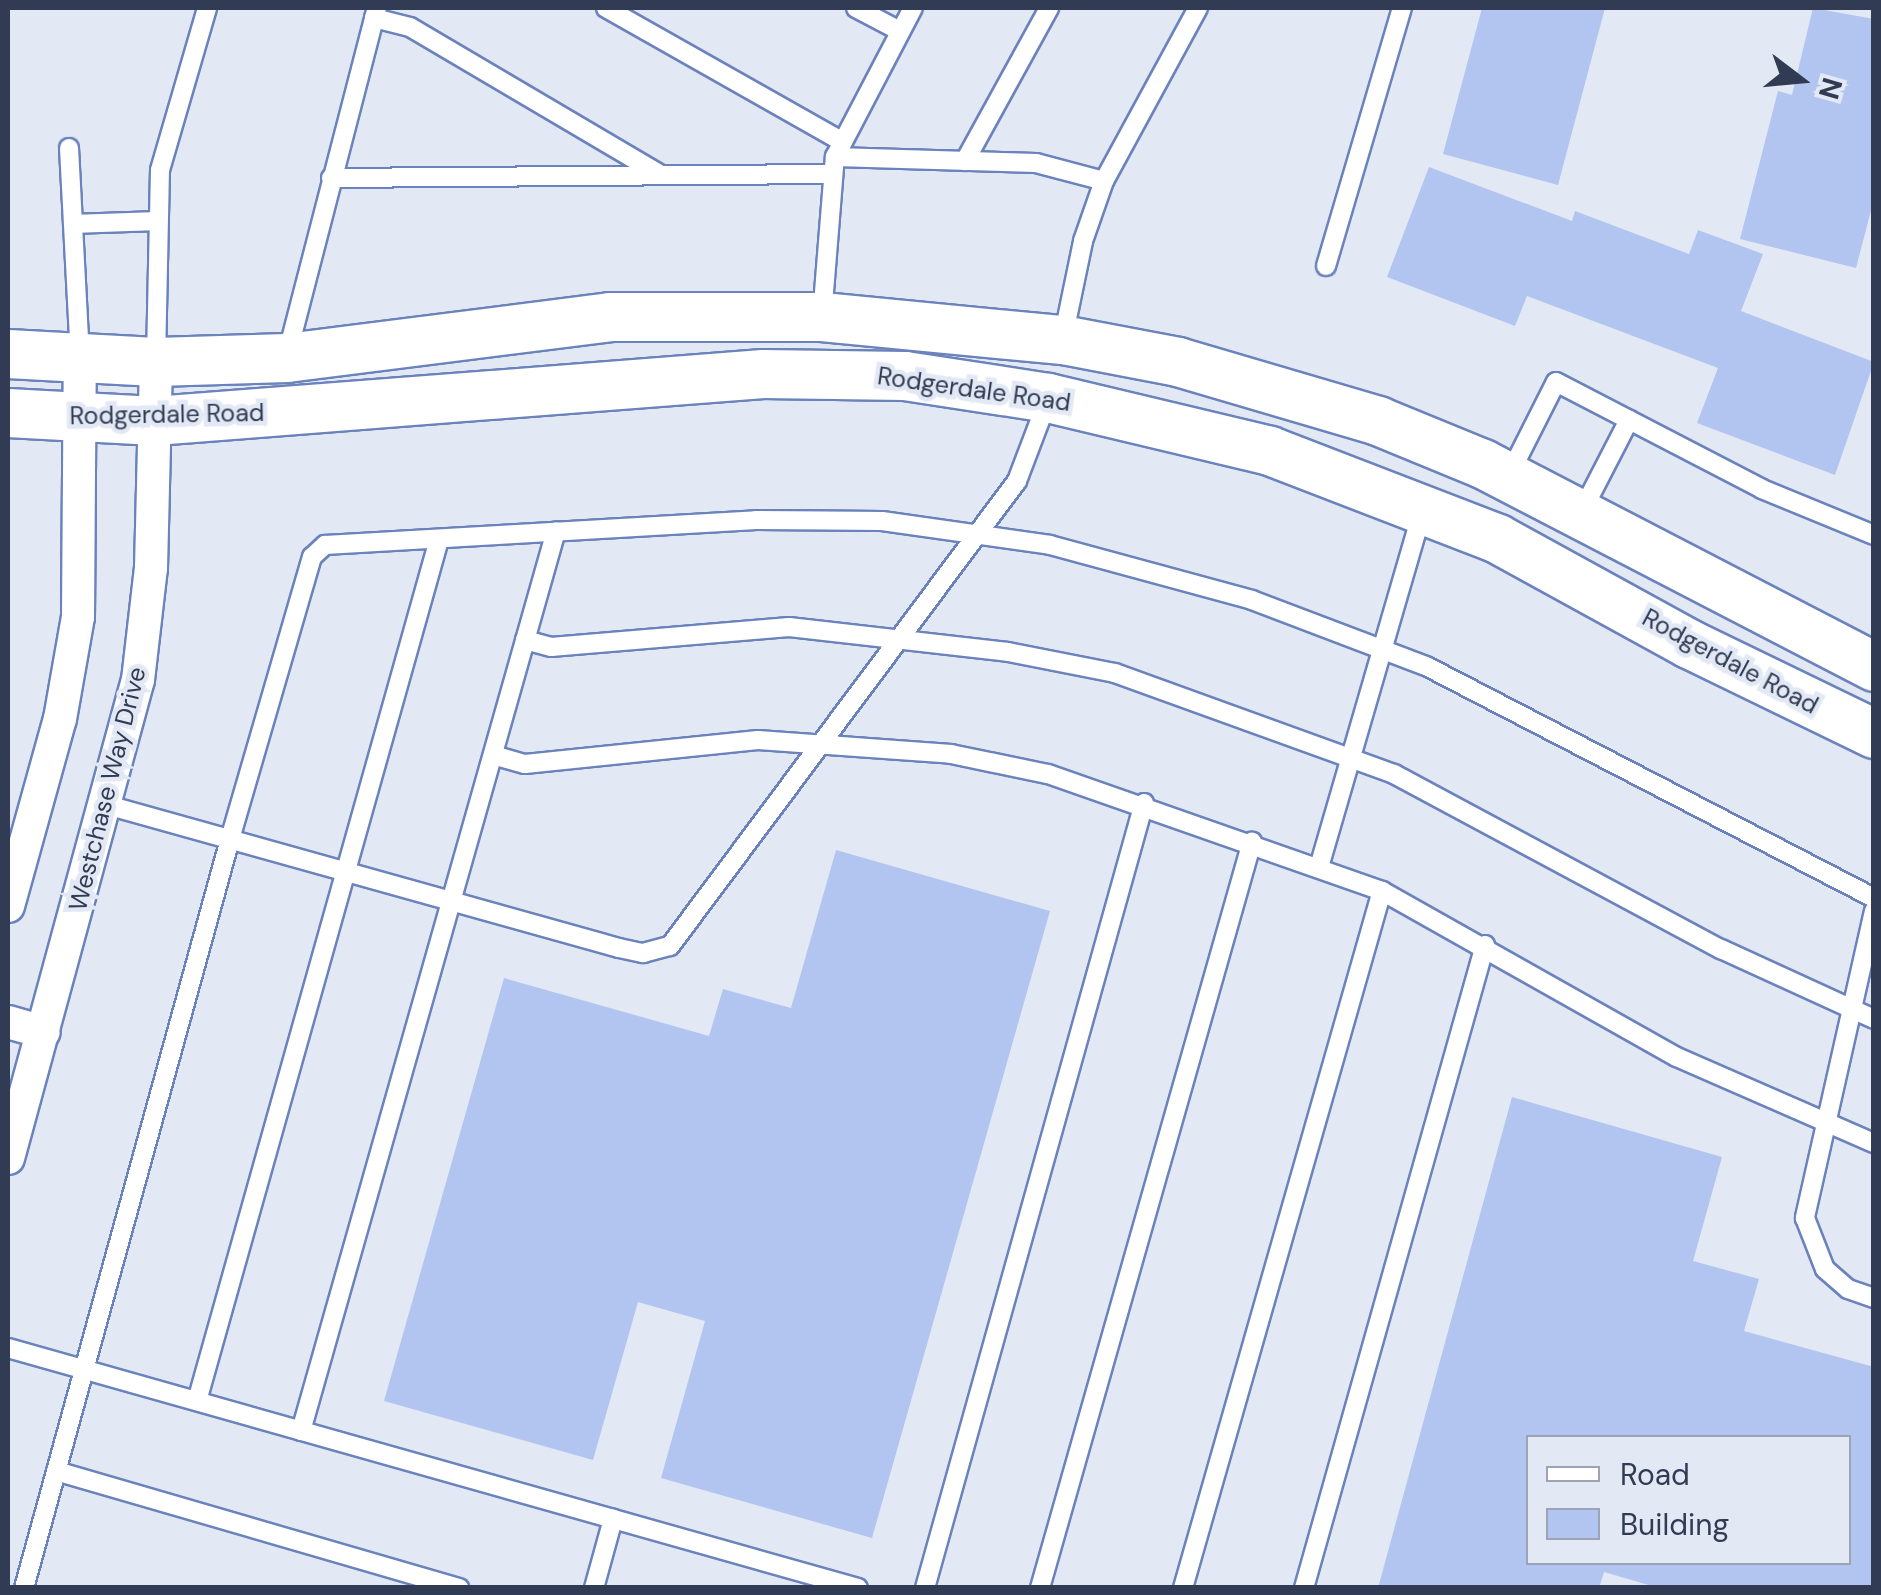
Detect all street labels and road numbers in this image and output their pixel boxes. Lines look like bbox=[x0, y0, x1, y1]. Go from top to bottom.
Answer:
street label: Rodgerdale Road bbox=[875, 362, 1073, 418]
street label: Rodgerdale Road bbox=[69, 398, 265, 432]
street label: Rodgerdale Road bbox=[1637, 603, 1823, 721]
street label: Westchase Way Drive bbox=[63, 664, 153, 914]

